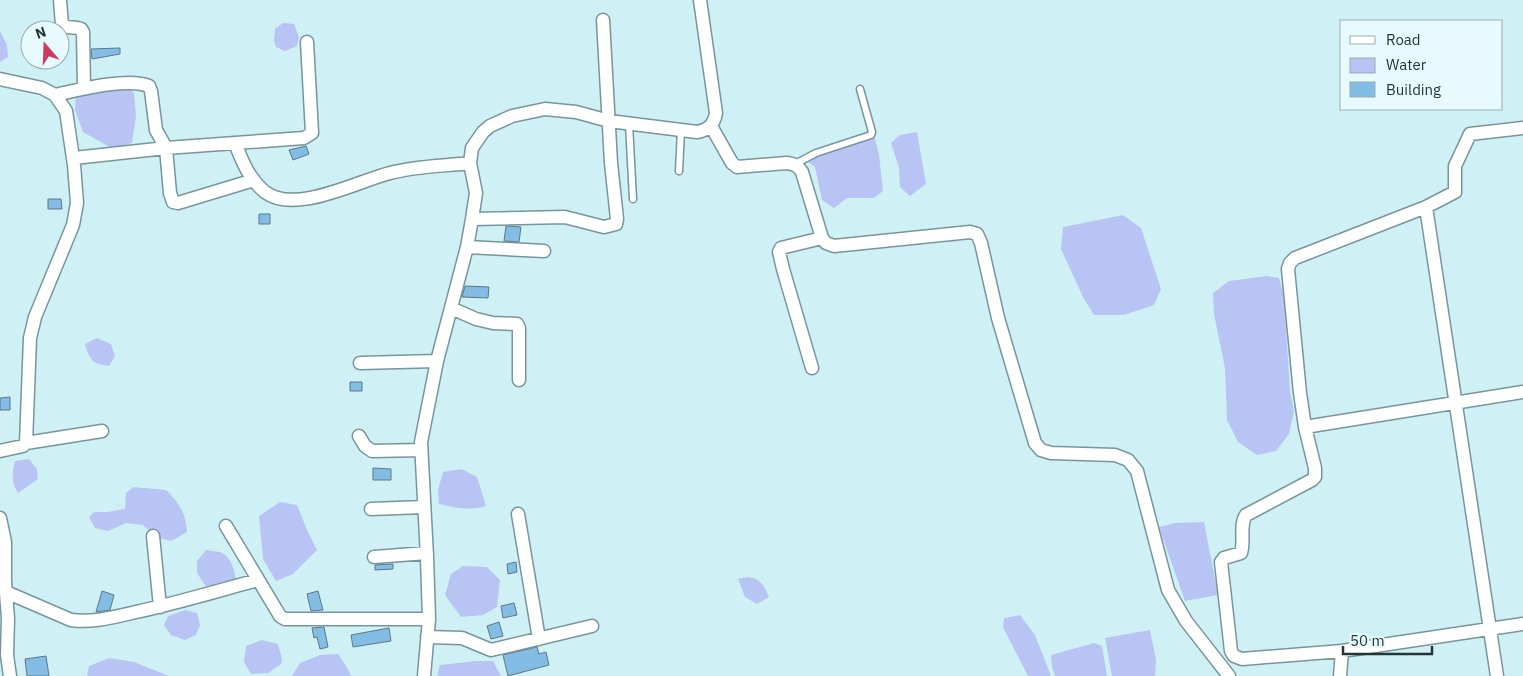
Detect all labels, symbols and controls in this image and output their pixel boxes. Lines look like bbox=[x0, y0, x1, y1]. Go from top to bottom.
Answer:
north arrow bbox=[20, 20, 70, 70]
legend bbox=[1340, 20, 1503, 110]
text: N bbox=[33, 23, 48, 43]
text: Road bbox=[1386, 30, 1421, 49]
text: Water bbox=[1386, 55, 1427, 74]
text: Building bbox=[1386, 80, 1441, 99]
scale bar bbox=[1343, 624, 1432, 656]
text: 50 m bbox=[1350, 631, 1385, 650]

